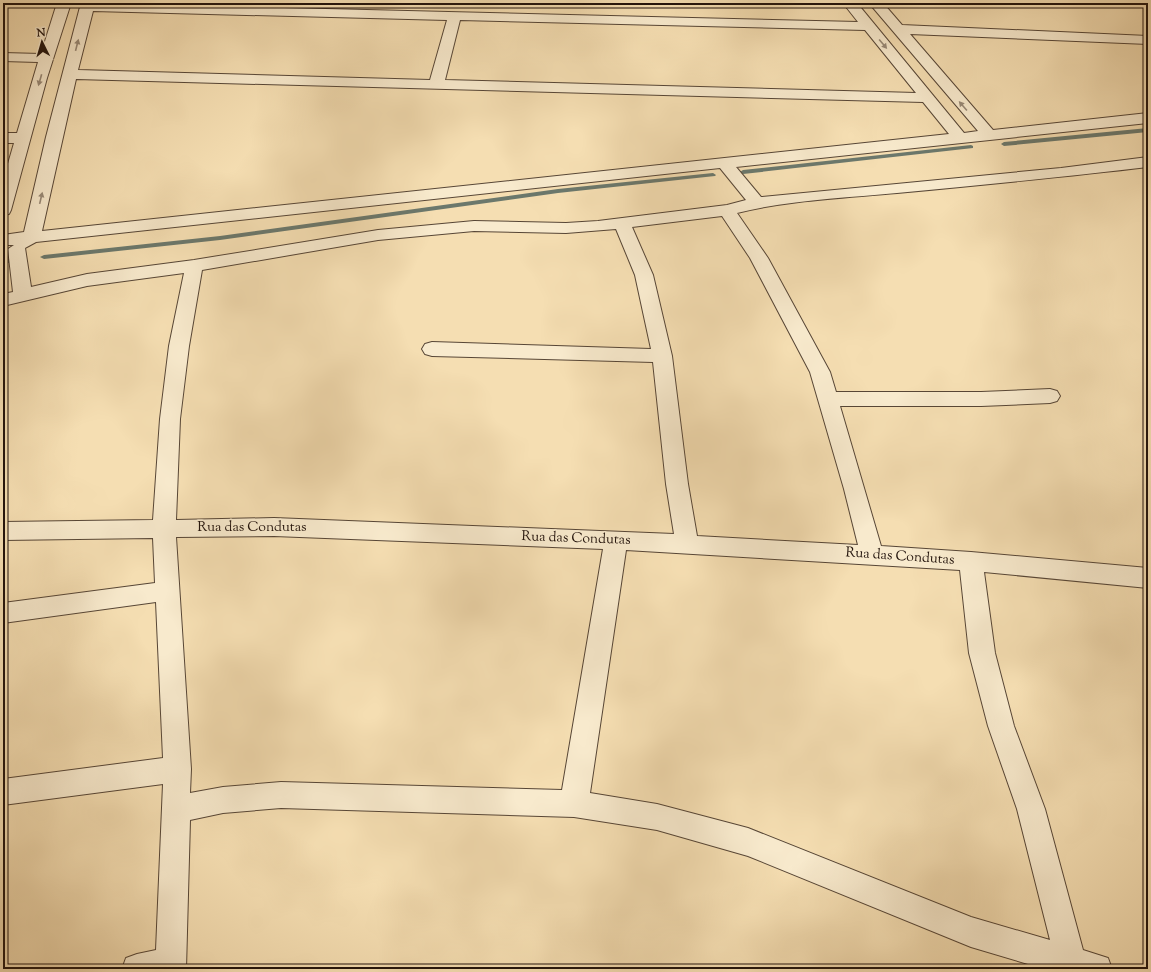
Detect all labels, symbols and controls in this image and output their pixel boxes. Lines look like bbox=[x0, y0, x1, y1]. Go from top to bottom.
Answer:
north arrow bbox=[22, 22, 62, 62]
text: N bbox=[35, 25, 47, 41]
one-way arrow bbox=[75, 38, 81, 51]
one-way arrow bbox=[879, 39, 888, 50]
one-way arrow bbox=[37, 75, 43, 87]
one-way arrow bbox=[959, 101, 968, 111]
one-way arrow bbox=[38, 192, 44, 205]
street label: Rua das Condutas bbox=[197, 518, 307, 538]
street label: Rua das Condutas bbox=[521, 527, 631, 551]
street label: Rua das Condutas bbox=[845, 543, 955, 571]

